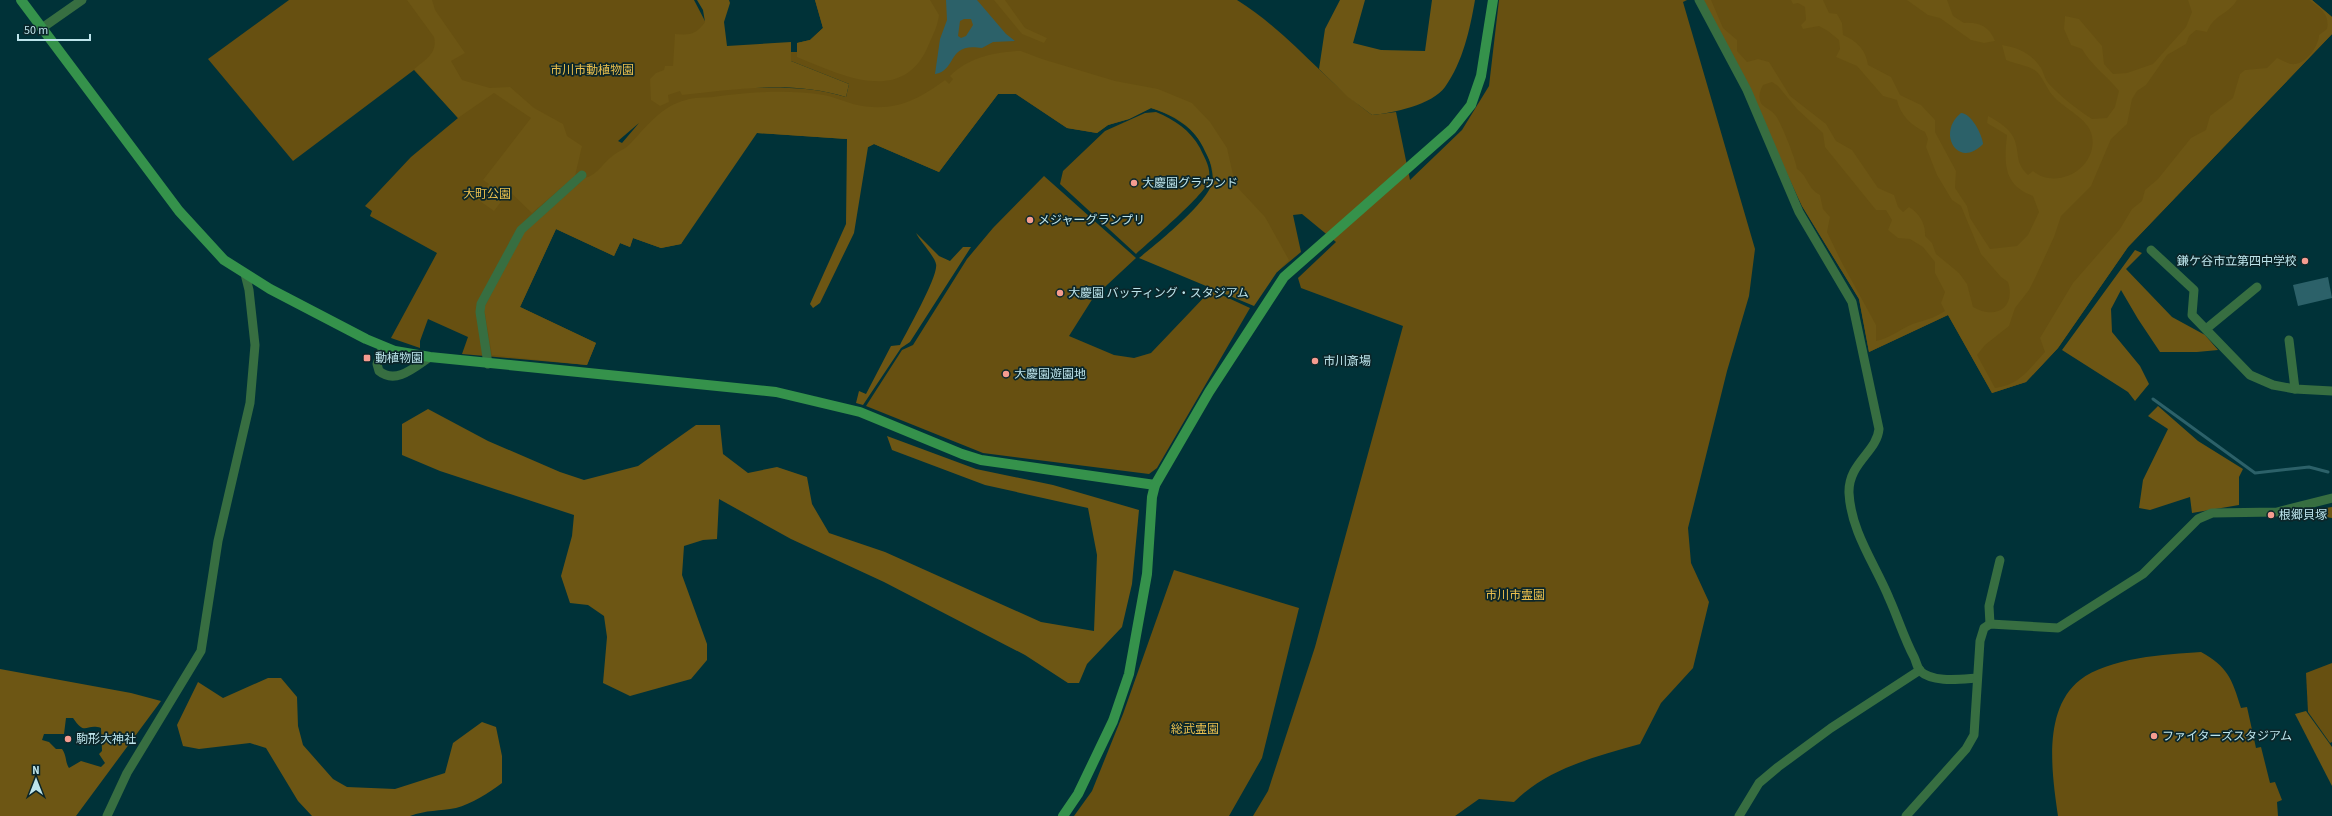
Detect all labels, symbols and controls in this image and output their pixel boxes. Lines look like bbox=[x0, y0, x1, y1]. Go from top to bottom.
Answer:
scale bar bbox=[18, 16, 90, 42]
text: 50 m bbox=[24, 22, 48, 39]
park label: 市川市動植物園 bbox=[550, 62, 634, 79]
place label: 大慶園グラウンド bbox=[1142, 175, 1238, 192]
marker: 大慶園グラウンド bbox=[1129, 178, 1139, 188]
park label: 大町公園 bbox=[463, 186, 511, 203]
place label: メジャーグランプリ bbox=[1038, 212, 1145, 229]
marker: メジャーグランプリ bbox=[1025, 215, 1035, 225]
place label: 鎌ケ谷市立第四中学校 bbox=[2177, 253, 2297, 270]
marker: 鎌ケ谷市立第四中学校 bbox=[2300, 256, 2310, 266]
place label: 大慶園 バッティング・スタジアム bbox=[1068, 285, 1249, 302]
marker: 大慶園 バッティング・スタジアム bbox=[1055, 288, 1065, 298]
place label: 動植物園 bbox=[375, 350, 423, 367]
marker: 動植物園 bbox=[362, 353, 372, 363]
place label: 市川斎場 bbox=[1323, 353, 1371, 370]
marker: 市川斎場 bbox=[1310, 356, 1320, 366]
place label: 大慶園遊園地 bbox=[1014, 366, 1086, 383]
marker: 大慶園遊園地 bbox=[1001, 369, 1011, 379]
place label: 根郷貝塚 bbox=[2279, 507, 2327, 524]
marker: 根郷貝塚 bbox=[2266, 510, 2276, 520]
park label: 市川市霊園 bbox=[1485, 587, 1545, 604]
park label: 総武霊園 bbox=[1171, 721, 1219, 738]
place label: ファイターズスタジアム bbox=[2162, 728, 2292, 745]
place label: 駒形大神社 bbox=[76, 731, 136, 748]
marker: ファイターズスタジアム bbox=[2149, 731, 2159, 741]
marker: 駒形大神社 bbox=[63, 734, 73, 744]
north arrow bbox=[16, 760, 56, 800]
text: N bbox=[32, 763, 40, 778]

